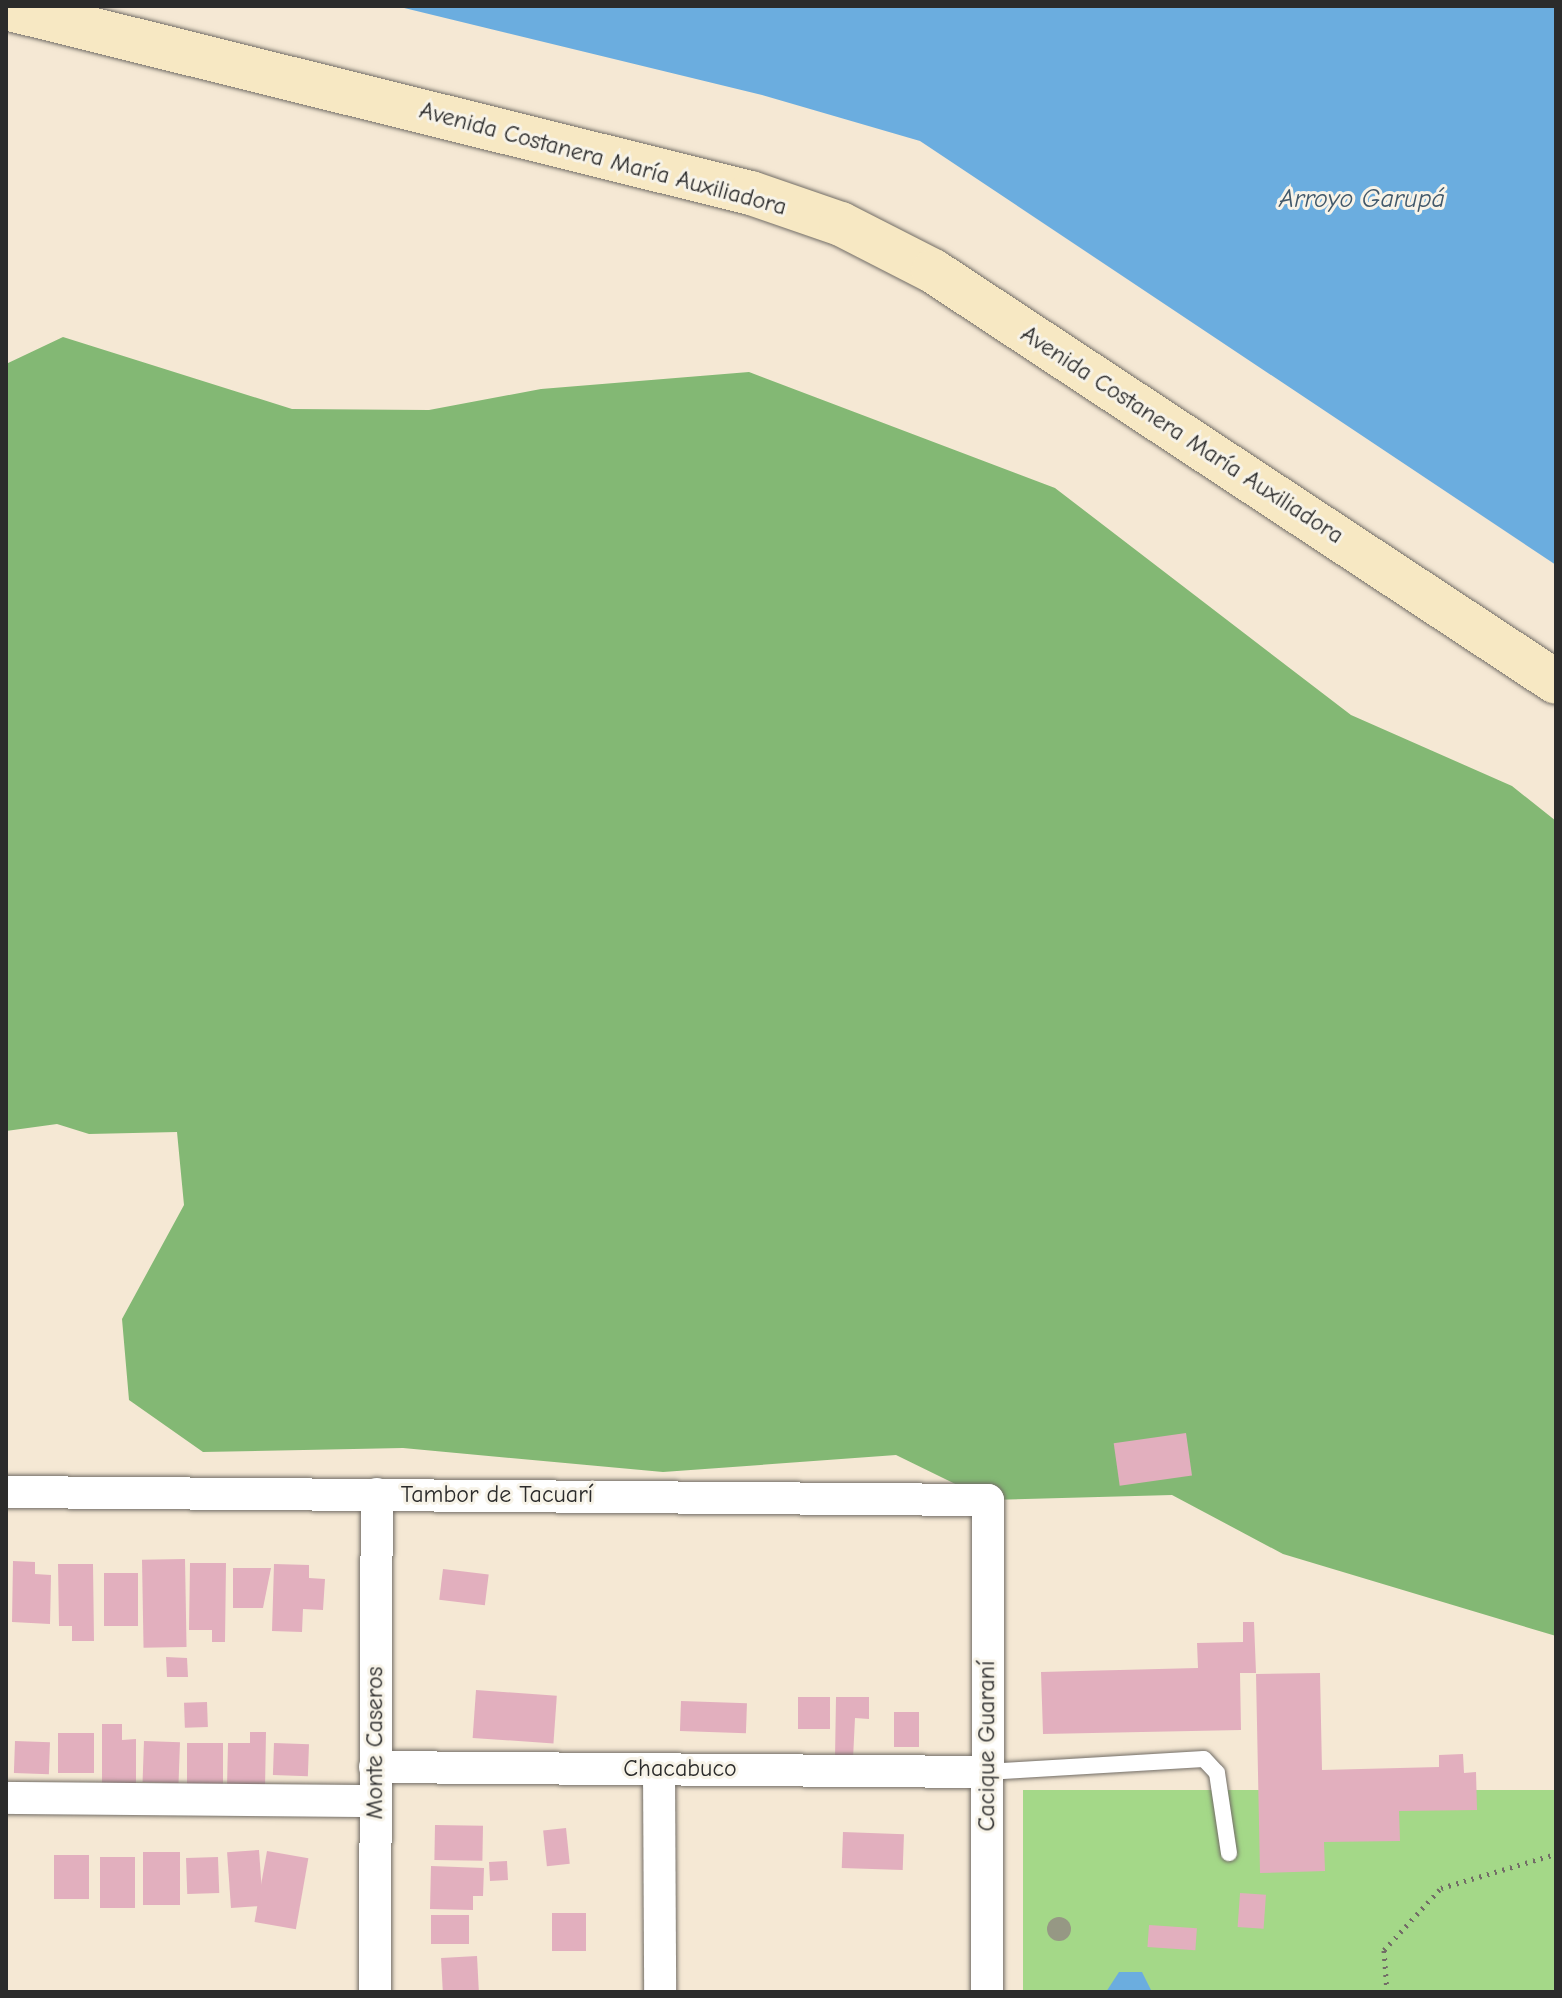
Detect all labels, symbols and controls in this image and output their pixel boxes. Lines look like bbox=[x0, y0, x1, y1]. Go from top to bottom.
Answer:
street label: Avenida Costanera María Auxiliadora bbox=[416, 96, 790, 222]
water label: Arroyo Garupá bbox=[1279, 184, 1445, 216]
street label: Avenida Costanera María Auxiliadora bbox=[1015, 320, 1349, 550]
street label: Tambor de Tacuarí bbox=[401, 1481, 593, 1509]
street label: Cacique Guaraní bbox=[973, 1661, 1001, 1831]
street label: Monte Caseros bbox=[361, 1667, 389, 1819]
street label: Chacabuco bbox=[623, 1755, 737, 1783]

